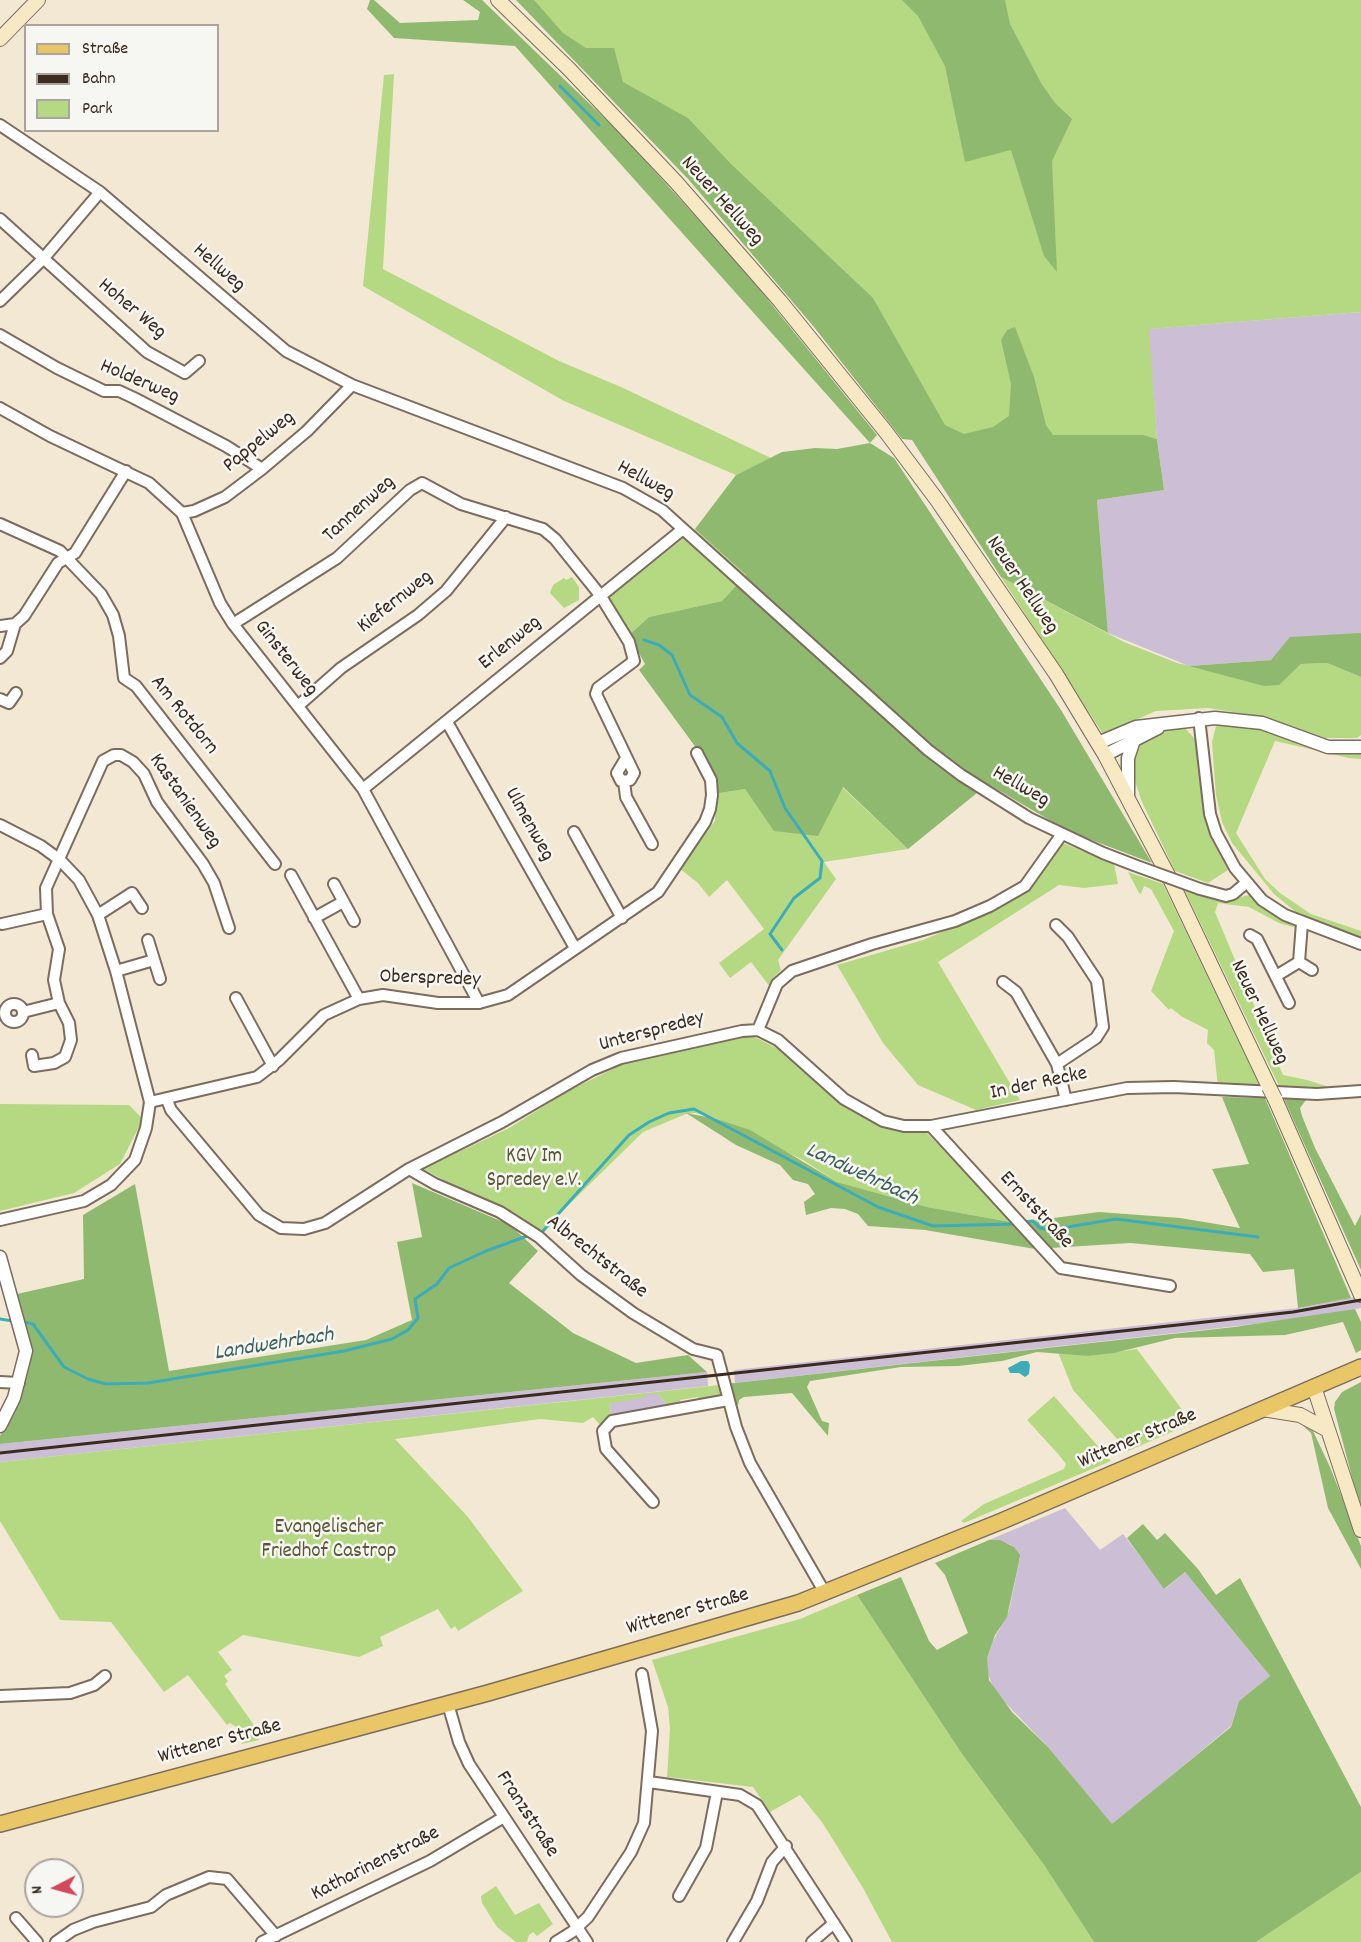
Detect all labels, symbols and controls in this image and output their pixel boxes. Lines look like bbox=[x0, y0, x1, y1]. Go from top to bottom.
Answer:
legend bbox=[24, 24, 219, 132]
text: Straße bbox=[82, 37, 128, 62]
text: Bahn bbox=[82, 67, 116, 92]
text: Park bbox=[82, 97, 113, 122]
street label: Neuer Hellweg bbox=[674, 152, 768, 252]
street label: Hellweg bbox=[186, 239, 250, 299]
street label: Hoher Weg bbox=[91, 274, 171, 346]
street label: Holderweg bbox=[95, 355, 183, 411]
street label: Pappelweg bbox=[219, 406, 301, 480]
street label: Hellweg bbox=[612, 456, 678, 508]
street label: Tannenweg bbox=[319, 471, 401, 549]
street label: Neuer Hellweg bbox=[979, 532, 1063, 640]
street label: Kiefernweg bbox=[353, 566, 439, 640]
street label: Erlenweg bbox=[475, 611, 547, 677]
street label: Ginsterweg bbox=[247, 616, 323, 702]
street label: Am Rotdorn bbox=[143, 671, 223, 761]
street label: Kastanienweg bbox=[142, 750, 226, 854]
street label: Hellweg bbox=[987, 762, 1053, 814]
street label: Ulmenweg bbox=[497, 784, 559, 866]
street label: Neuer Hellweg bbox=[1223, 957, 1293, 1069]
street label: Oberspredey bbox=[379, 966, 481, 994]
street label: Unterspredey bbox=[597, 1007, 707, 1059]
street label: In der Recke bbox=[988, 1062, 1090, 1108]
water label: Landwehrbach bbox=[801, 1139, 921, 1213]
park label: KGV Im Spredey e.V. bbox=[487, 1145, 581, 1195]
street label: Ernststraße bbox=[993, 1167, 1077, 1255]
street label: Albrechtstraße bbox=[540, 1211, 652, 1305]
water label: Landwehrbach bbox=[212, 1324, 336, 1368]
street label: Wittener Straße bbox=[1075, 1404, 1201, 1476]
park label: Evangelischer Friedhof Castrop bbox=[262, 1516, 396, 1566]
street label: Wittener Straße bbox=[624, 1584, 752, 1642]
street label: Wittener Straße bbox=[156, 1715, 284, 1771]
street label: Franzstraße bbox=[489, 1767, 563, 1863]
street label: Katharinenstraße bbox=[308, 1822, 444, 1908]
north arrow bbox=[24, 1858, 84, 1918]
text: N bbox=[26, 1885, 49, 1895]

